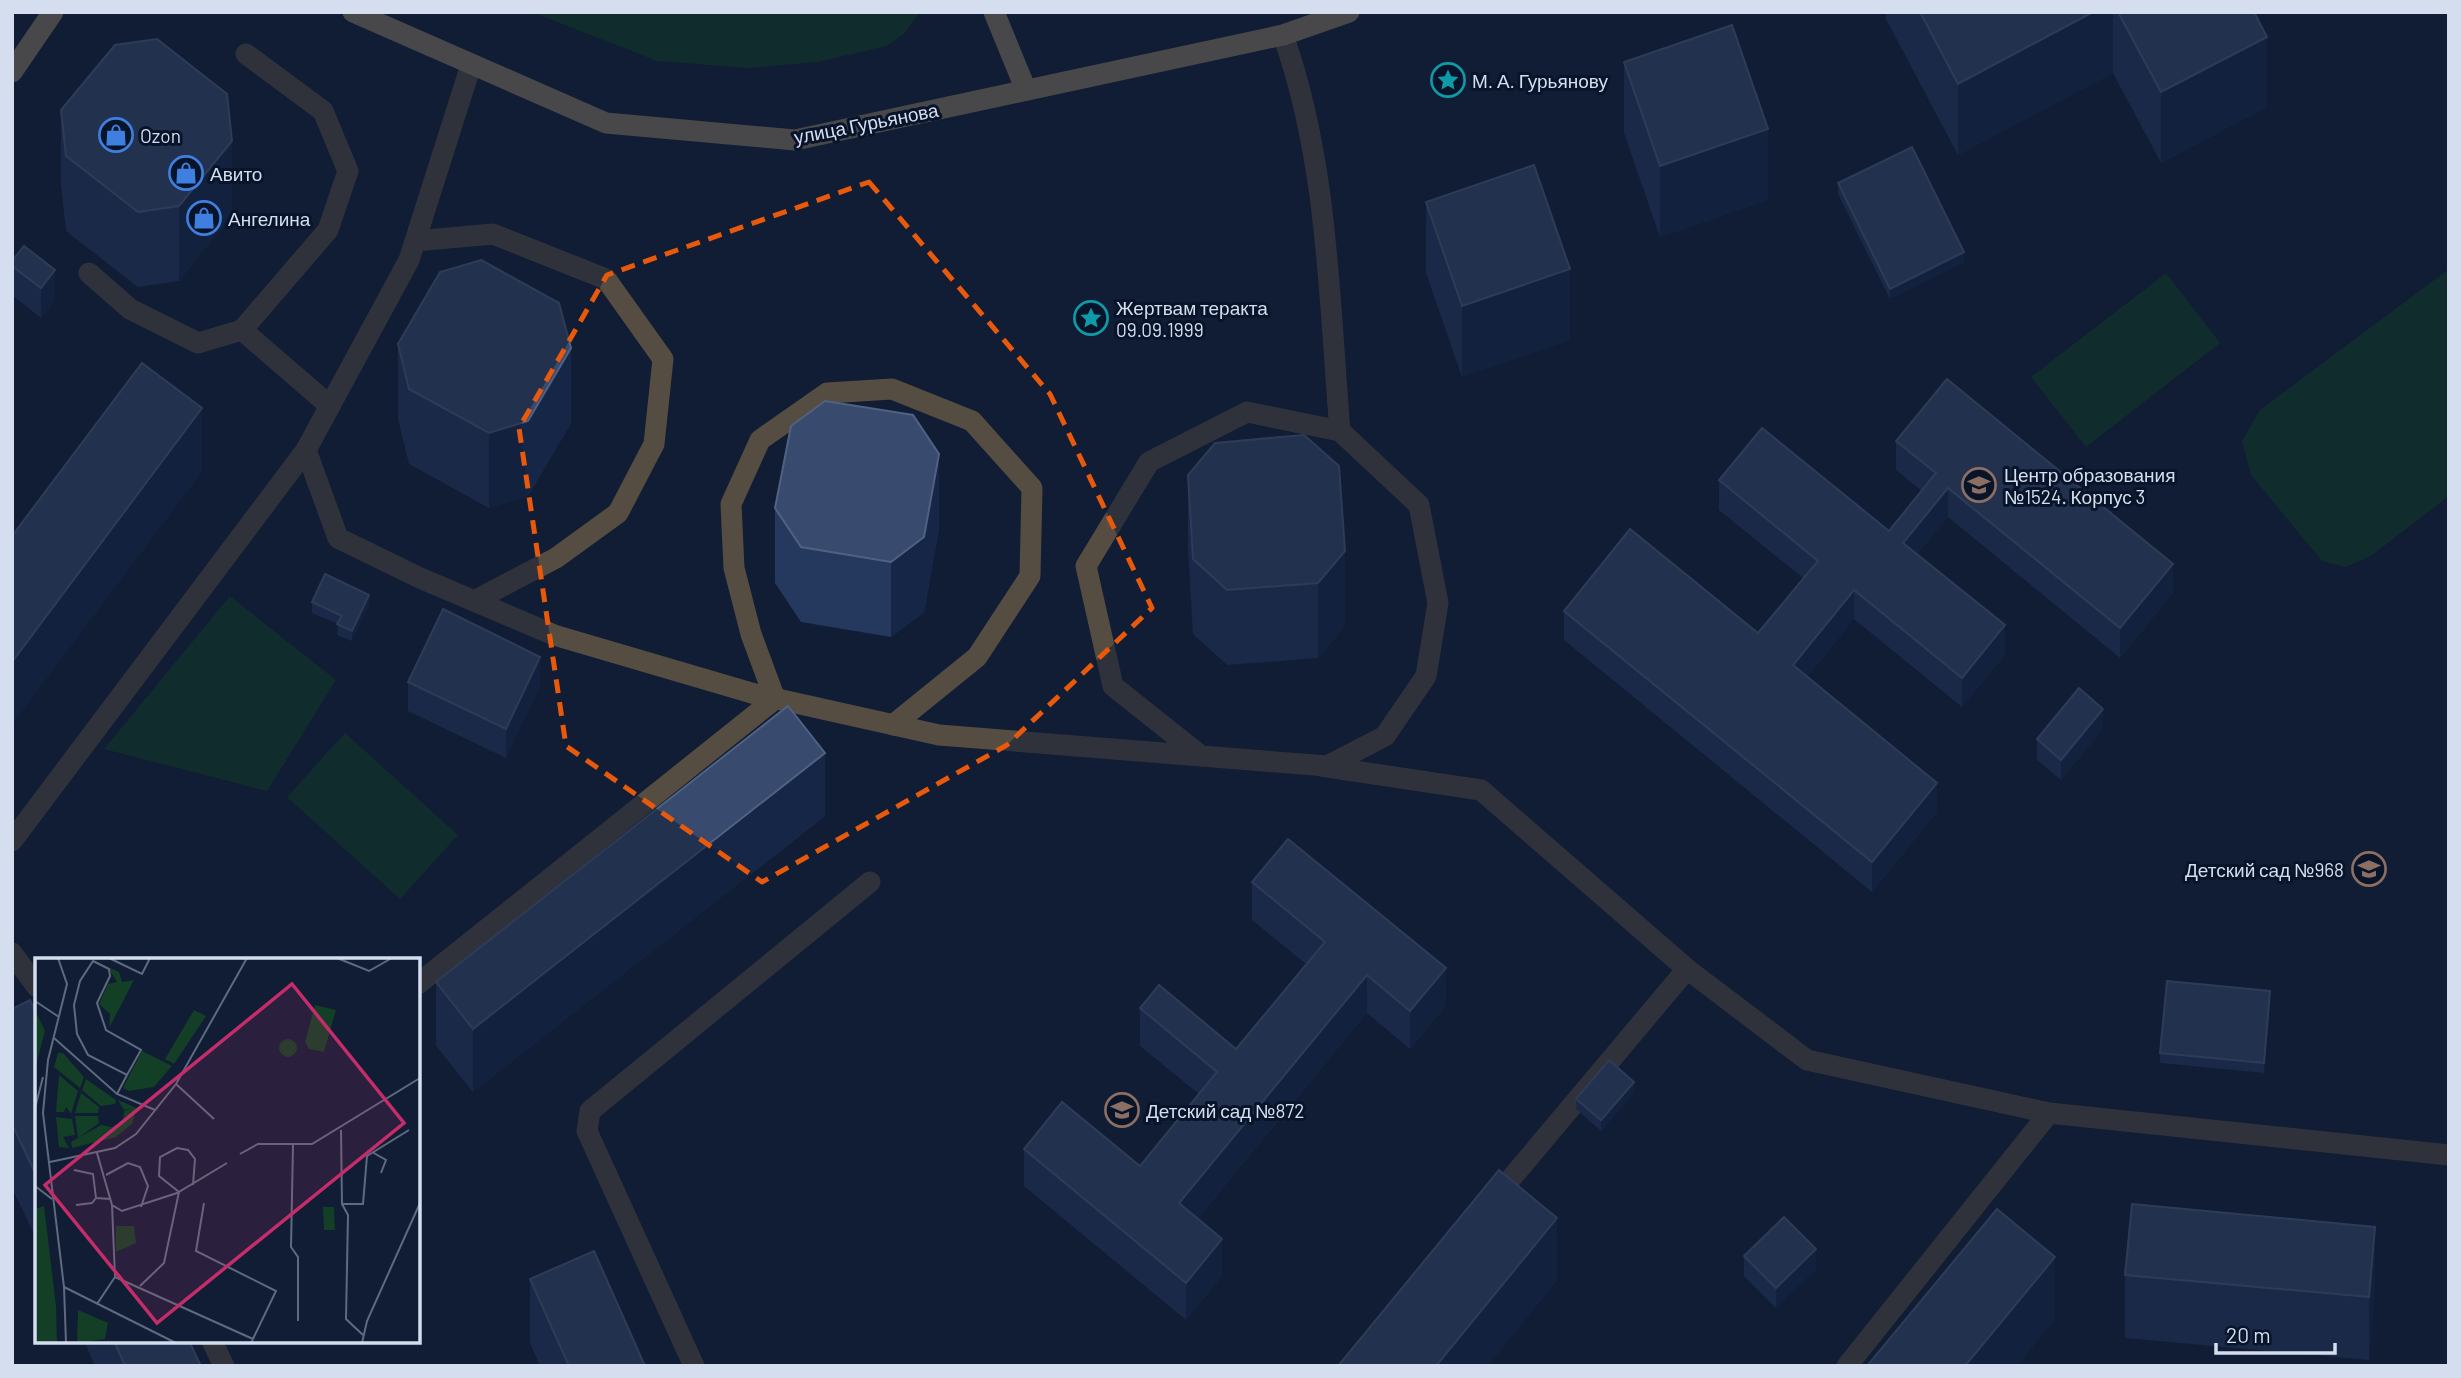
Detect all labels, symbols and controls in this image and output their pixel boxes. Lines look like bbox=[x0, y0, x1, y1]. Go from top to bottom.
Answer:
place icon: М. А. Гурьянову bbox=[1429, 61, 1467, 99]
place label: М. А. Гурьянову bbox=[1472, 69, 1608, 92]
street label: улица Гурьянова bbox=[792, 98, 941, 148]
shop icon: Ozon bbox=[97, 116, 135, 154]
place label: Ozon bbox=[140, 124, 181, 147]
shop icon: Авито bbox=[167, 154, 205, 192]
place label: Авито bbox=[210, 162, 262, 185]
shop icon: Ангелина bbox=[185, 199, 223, 237]
place label: Ангелина bbox=[228, 207, 311, 230]
place label: Жертвам теракта 09.09.1999 bbox=[1116, 296, 1268, 341]
place icon: Жертвам теракта 09.09.1999 bbox=[1072, 299, 1110, 337]
place label: Центр образования №1524. Корпус 3 bbox=[2004, 463, 2175, 508]
school or university icon: Центр образования №1524. Корпус 3 bbox=[1960, 466, 1998, 504]
school or university icon: Детский сад №968 bbox=[2350, 850, 2388, 888]
place label: Детский сад №968 bbox=[2185, 858, 2344, 881]
inset map bbox=[35, 958, 420, 1343]
school or university icon: Детский сад №872 bbox=[1103, 1091, 1141, 1129]
place label: Детский сад №872 bbox=[1146, 1099, 1305, 1122]
scale bar bbox=[2216, 1312, 2335, 1356]
text: 20 m bbox=[2226, 1322, 2271, 1347]

